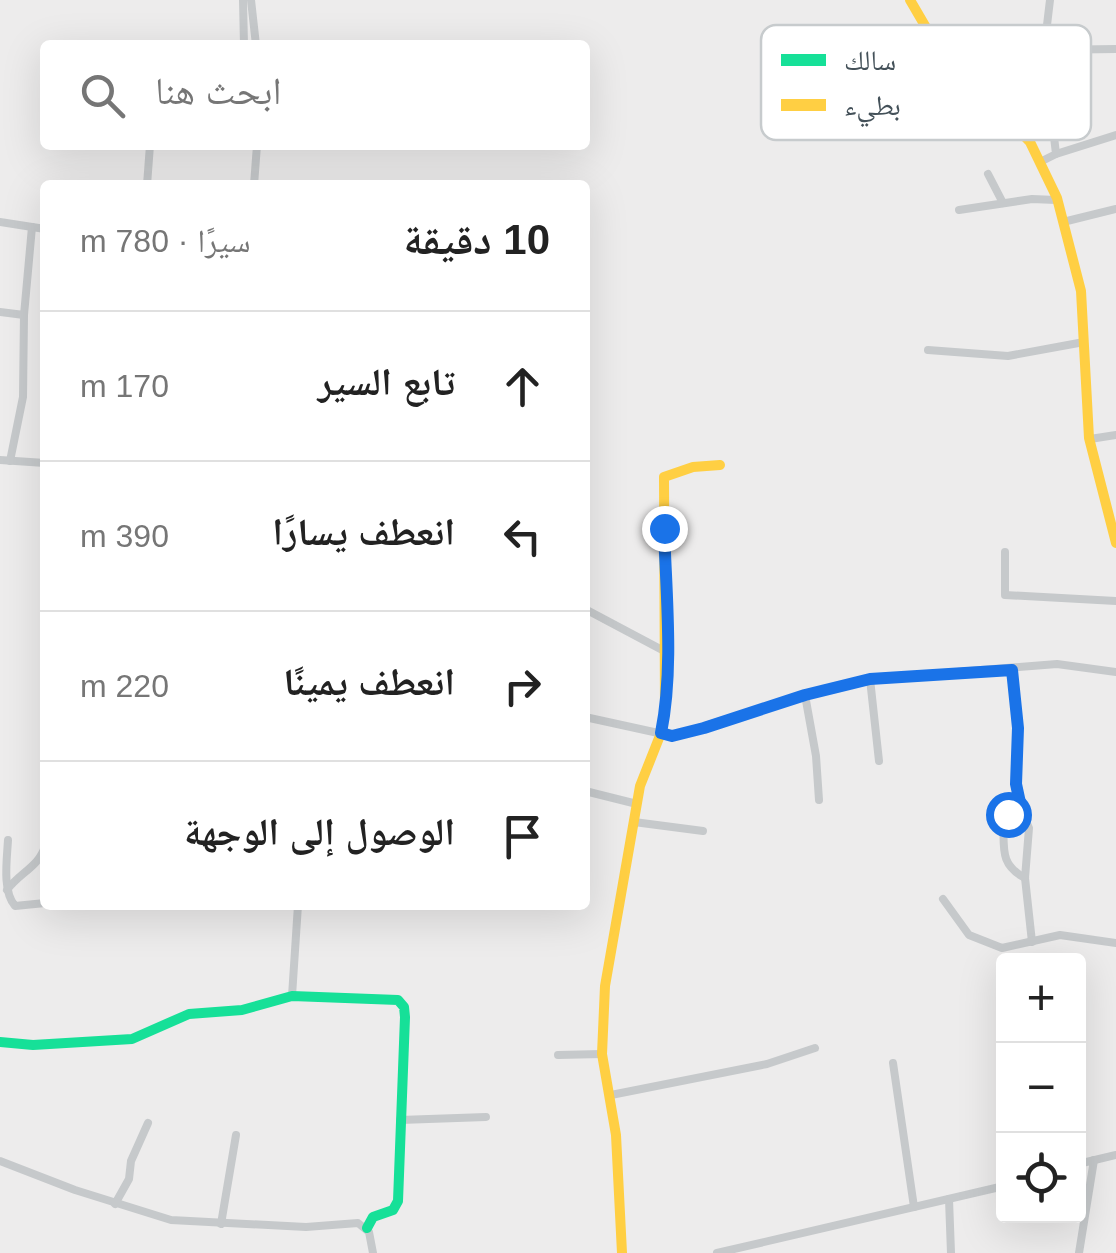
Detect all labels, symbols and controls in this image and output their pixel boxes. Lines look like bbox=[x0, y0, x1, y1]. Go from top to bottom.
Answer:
legend bbox=[761, 25, 1091, 140]
search box bbox=[40, 40, 590, 150]
text: سالك bbox=[844, 45, 896, 76]
icon: search bbox=[75, 68, 130, 123]
text: ابحث هنا bbox=[155, 70, 281, 112]
text: بطيء bbox=[844, 90, 901, 128]
text: 10 دقيقة bbox=[403, 216, 550, 263]
text: سيرًا · 780 m bbox=[80, 223, 251, 259]
icon: ahead bbox=[495, 359, 550, 414]
text: تابع السير bbox=[318, 361, 455, 403]
text: 170 m bbox=[80, 368, 169, 404]
route end bbox=[642, 506, 688, 552]
icon: left bbox=[495, 509, 550, 564]
text: انعطف يسارًا bbox=[272, 511, 455, 553]
text: 390 m bbox=[80, 518, 169, 554]
icon: right bbox=[495, 659, 550, 714]
text: انعطف يمينًا bbox=[283, 661, 455, 703]
text: 220 m bbox=[80, 668, 169, 704]
route start bbox=[986, 792, 1032, 838]
icon: arrive bbox=[495, 809, 550, 864]
text: الوصول إلى الوجهة bbox=[184, 811, 455, 853]
map controls bbox=[996, 953, 1086, 1223]
button: + bbox=[996, 953, 1086, 1043]
button: − bbox=[996, 1043, 1086, 1133]
button: locate bbox=[996, 1133, 1086, 1223]

